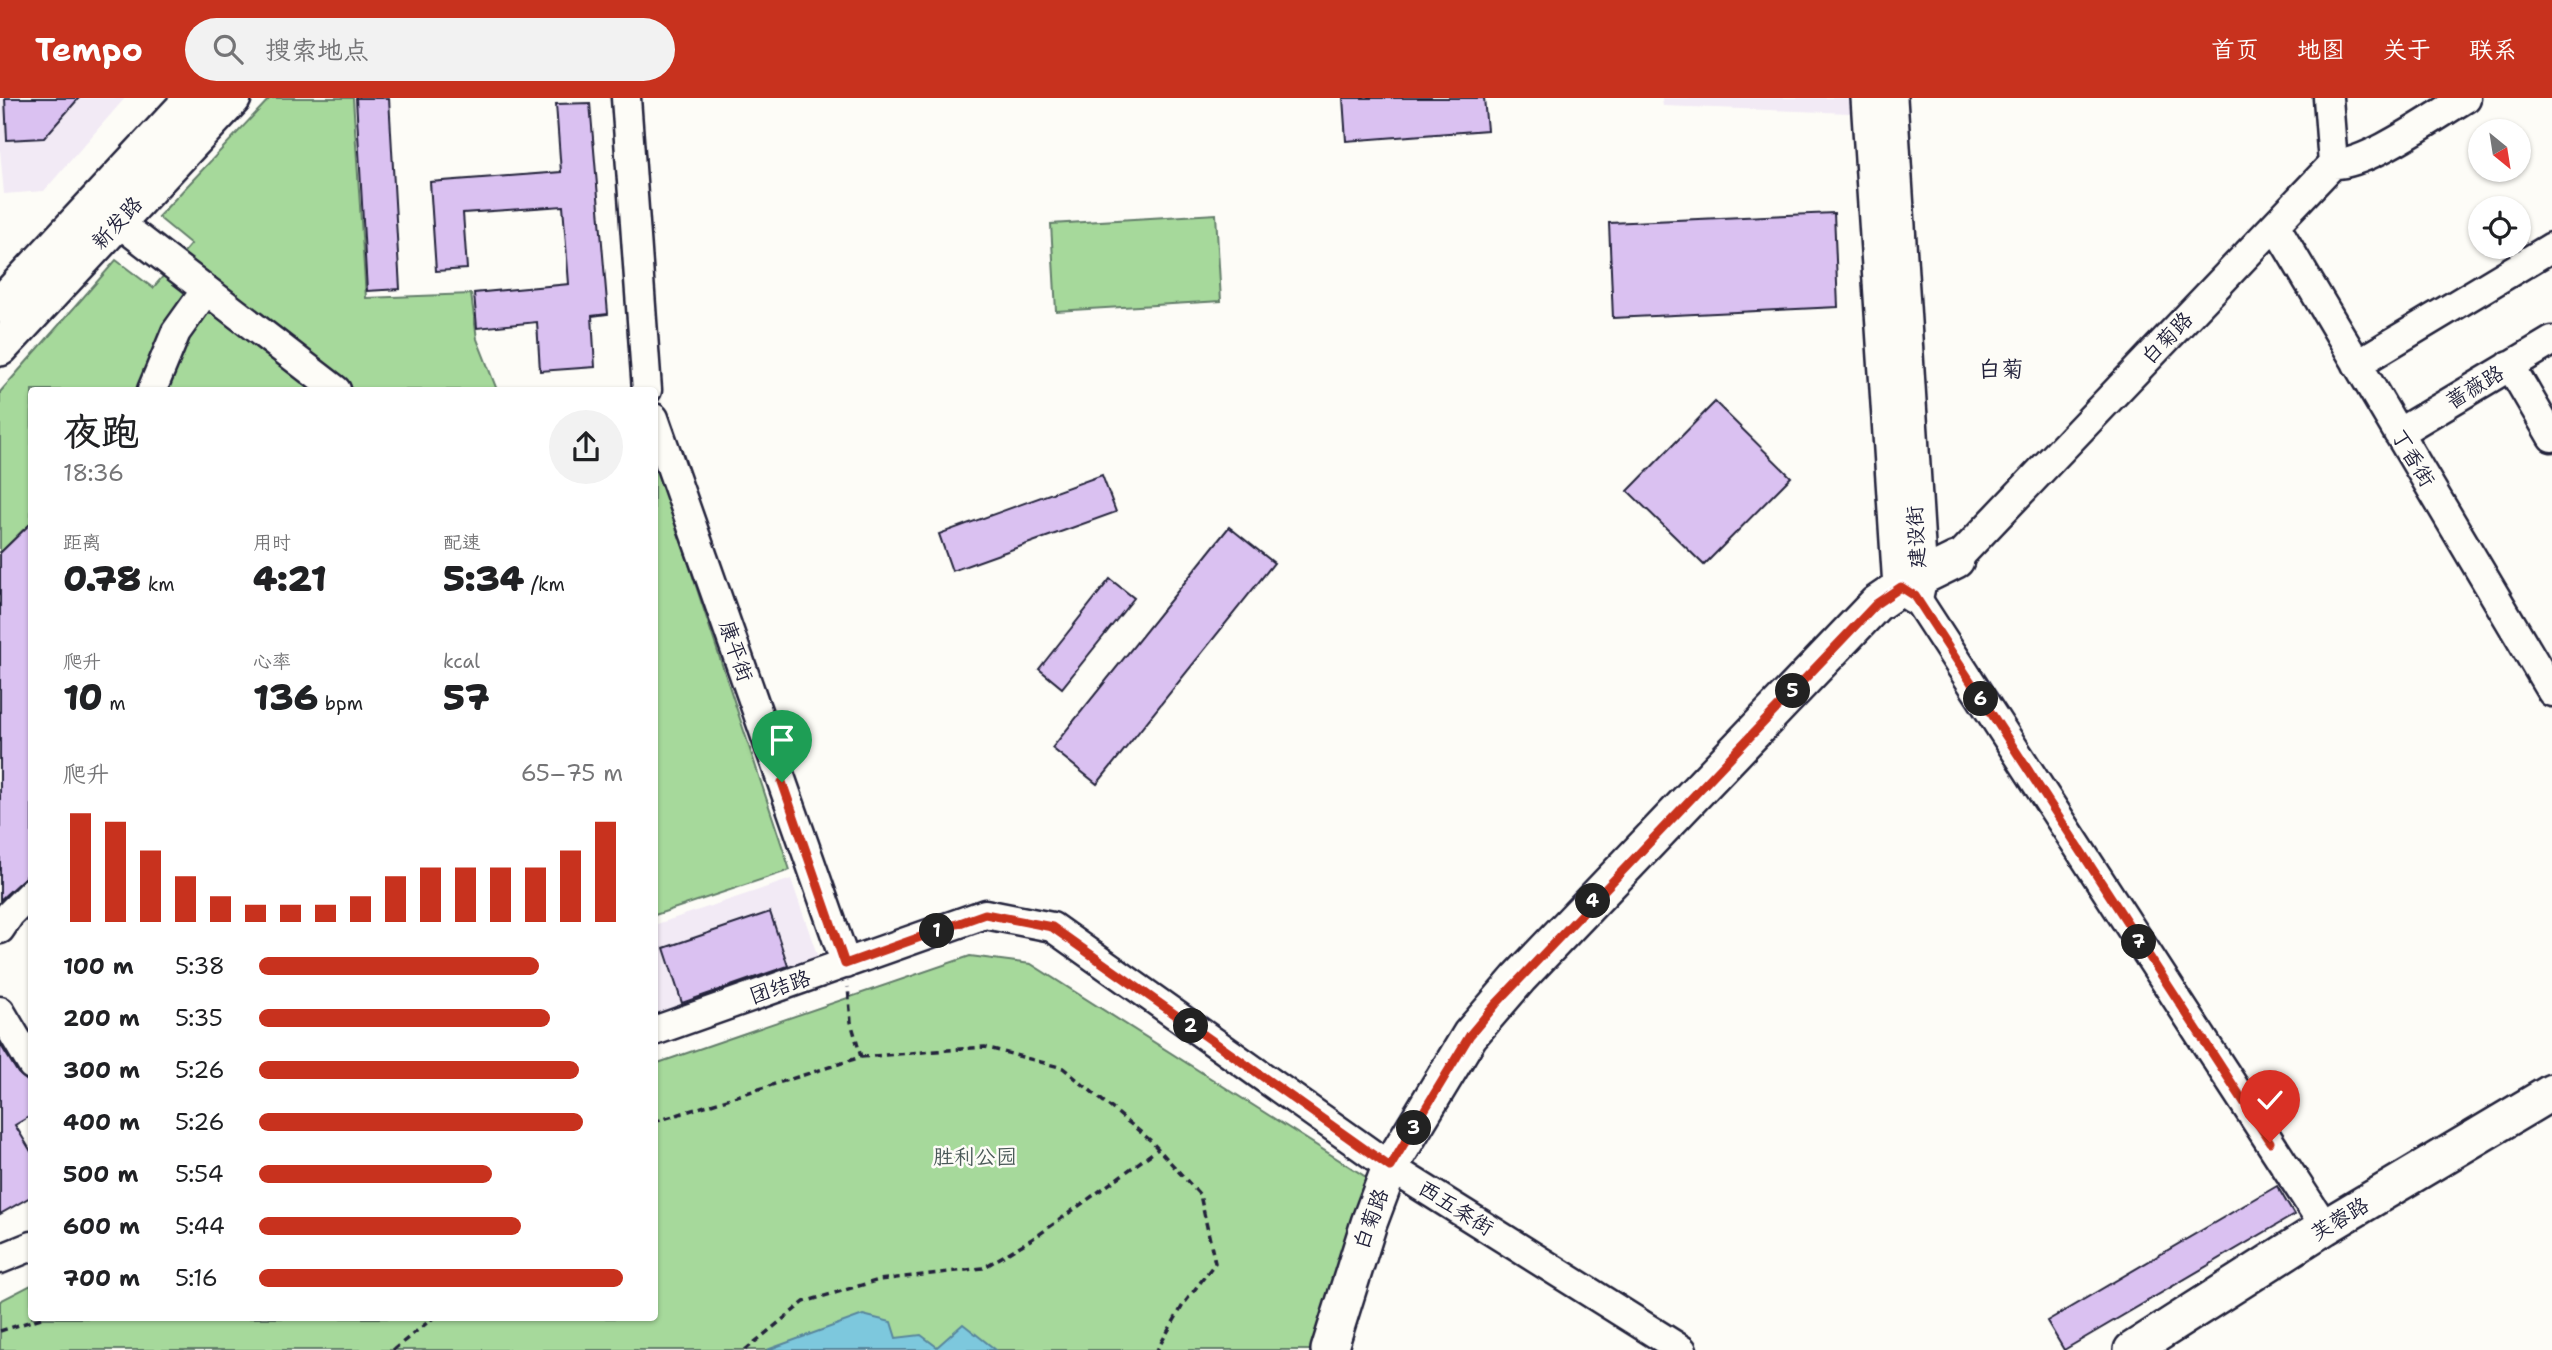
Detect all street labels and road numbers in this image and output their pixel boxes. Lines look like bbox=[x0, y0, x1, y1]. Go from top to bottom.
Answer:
street label: 新发路 bbox=[85, 190, 149, 256]
street label: 白菊路 bbox=[2135, 306, 2199, 370]
street label: 蔷薇路 bbox=[2441, 359, 2509, 415]
street label: 丁香街 bbox=[2385, 424, 2441, 492]
street label: 建设街 bbox=[1900, 505, 1932, 569]
street label: 康平街 bbox=[713, 617, 759, 685]
street label: 团结路 bbox=[746, 964, 814, 1010]
street label: 西五条街 bbox=[1413, 1174, 1499, 1242]
street label: 白菊路 bbox=[1347, 1185, 1395, 1253]
street label: 芙蓉路 bbox=[2306, 1191, 2374, 1247]

